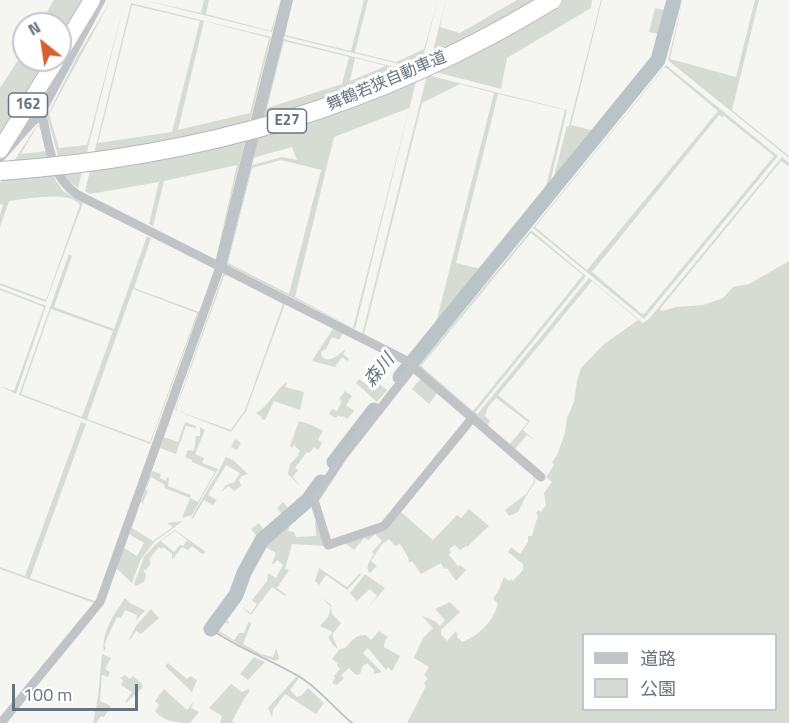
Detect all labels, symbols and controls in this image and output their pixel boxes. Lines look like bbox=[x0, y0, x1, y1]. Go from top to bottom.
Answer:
north arrow bbox=[12, 12, 72, 72]
text: N bbox=[23, 15, 45, 41]
street label: 舞鶴若狭自動車道 bbox=[324, 48, 450, 116]
road number: 162 bbox=[9, 93, 48, 117]
road number: E27 bbox=[268, 109, 306, 133]
water label: 森川 bbox=[360, 350, 400, 392]
legend bbox=[582, 633, 777, 711]
text: 道路 bbox=[640, 645, 676, 672]
scale bar bbox=[15, 672, 141, 710]
text: 公園 bbox=[640, 675, 676, 702]
text: 100 m bbox=[23, 681, 72, 708]

